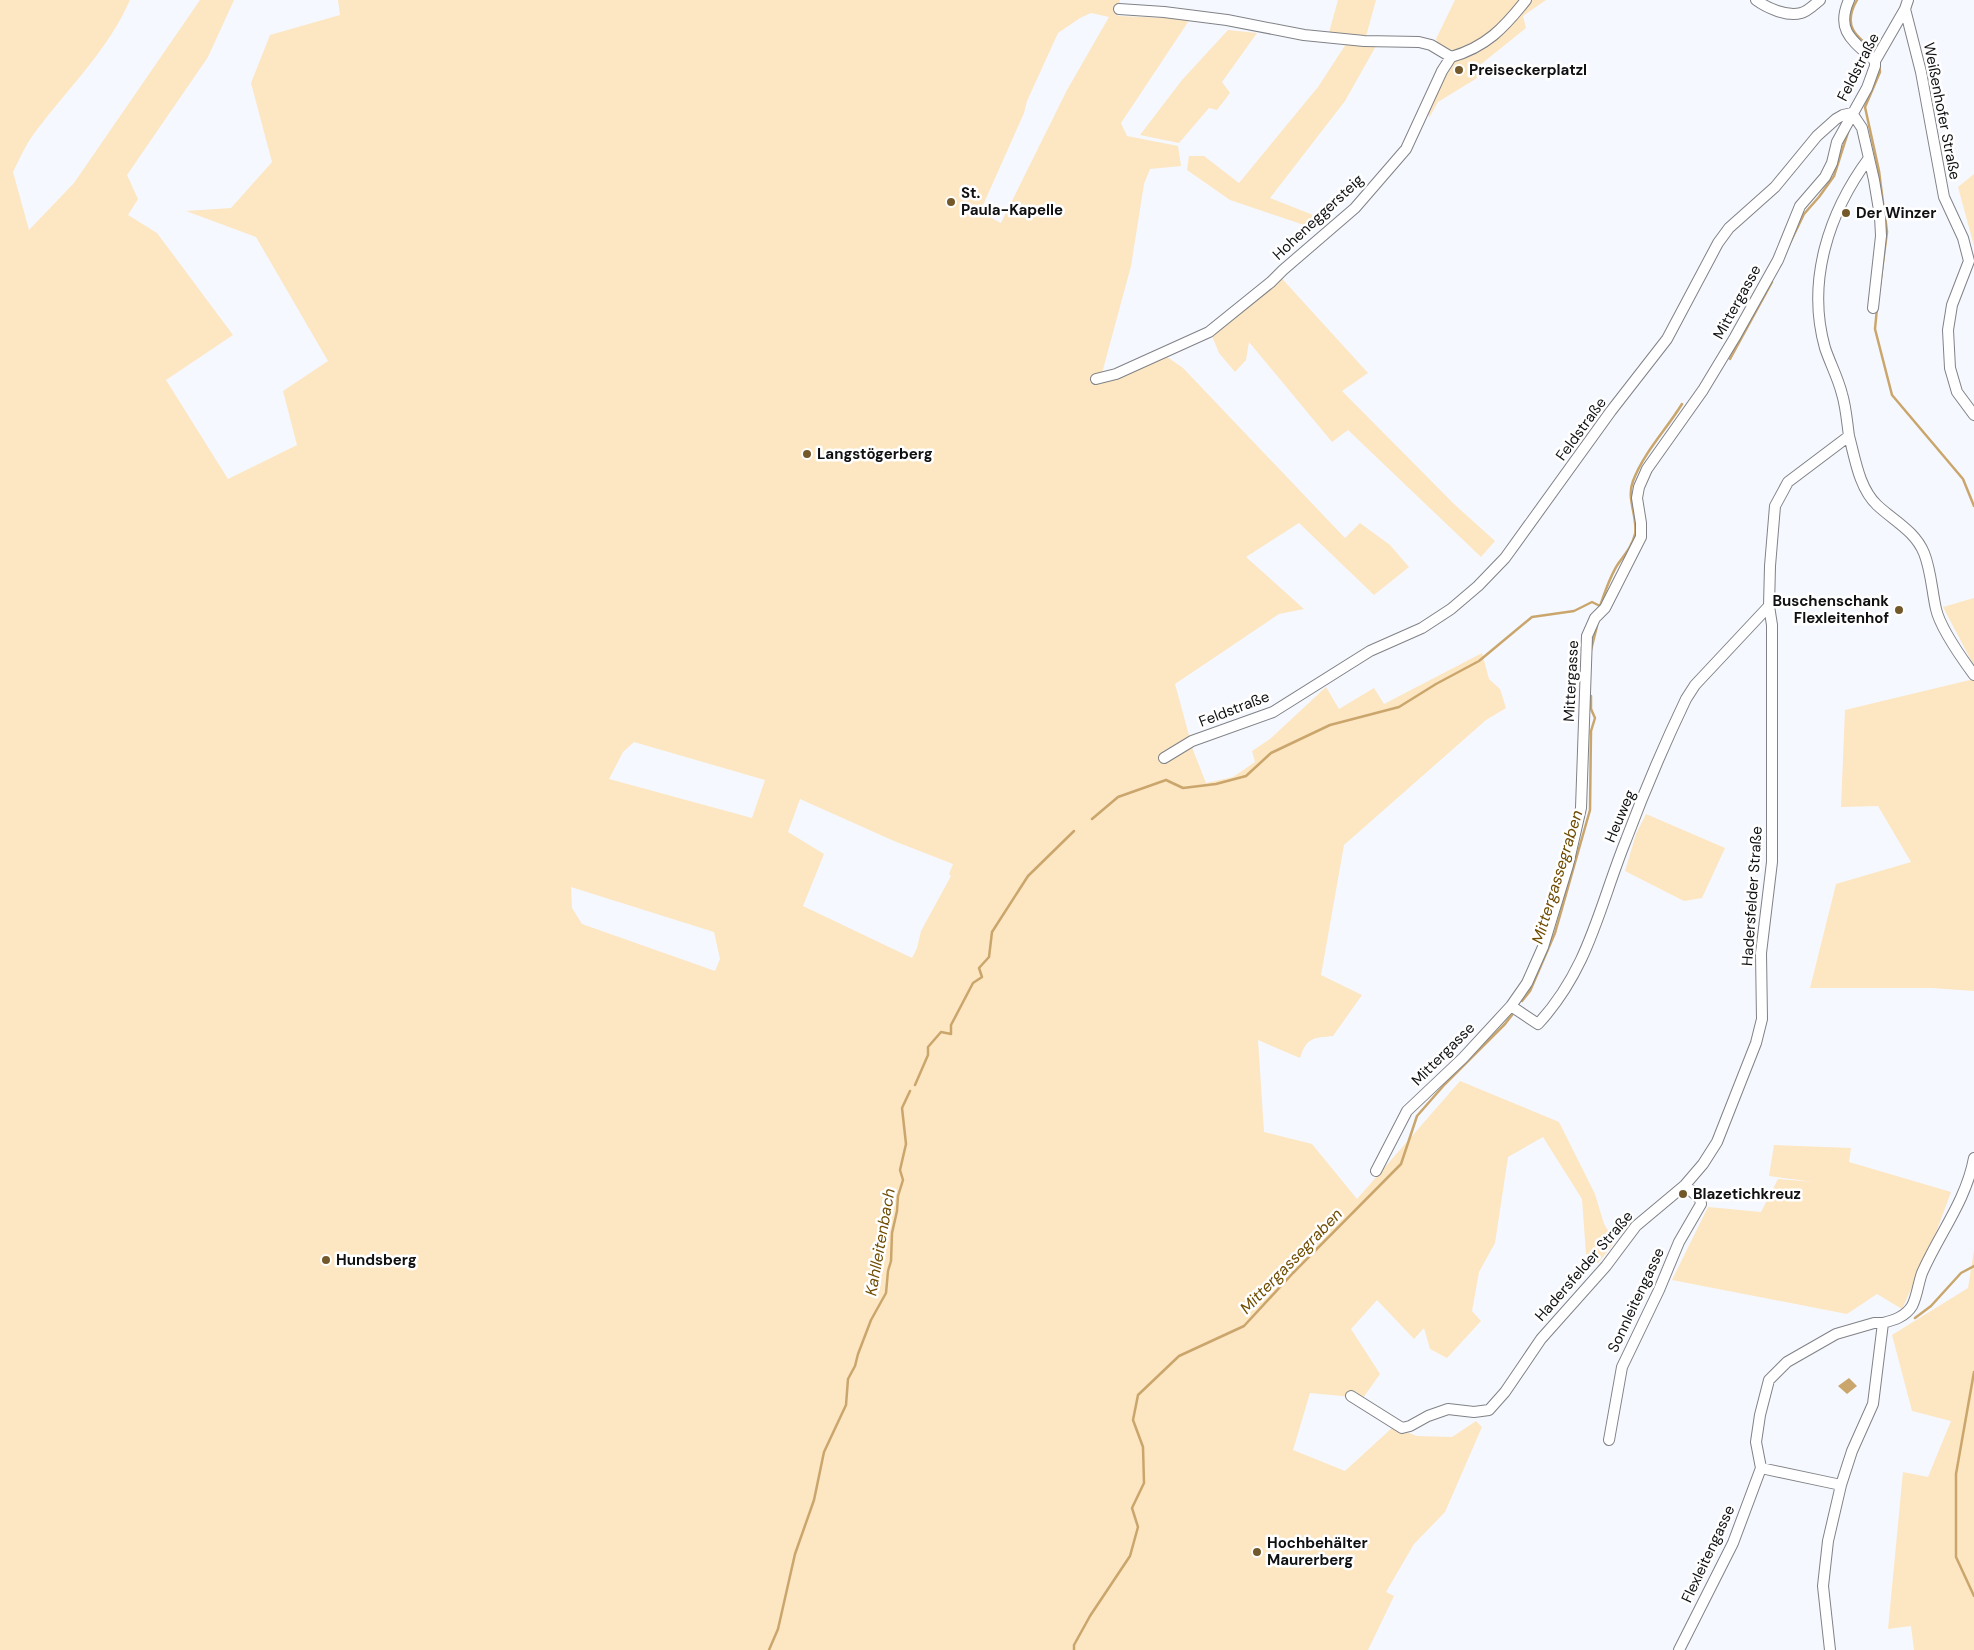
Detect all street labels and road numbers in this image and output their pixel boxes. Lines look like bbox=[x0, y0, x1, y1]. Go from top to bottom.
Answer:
street label: Feldstraße bbox=[1832, 29, 1884, 105]
street label: Weißenhofer Straße bbox=[1919, 41, 1965, 181]
street label: Hoheneggersteig bbox=[1268, 170, 1368, 264]
street label: Mittergasse bbox=[1708, 261, 1766, 343]
street label: Feldstraße bbox=[1551, 393, 1611, 465]
street label: Mittergasse bbox=[1559, 640, 1583, 722]
street label: Feldstraße bbox=[1196, 686, 1272, 732]
street label: Heuweg bbox=[1600, 787, 1640, 845]
street label: Hadersfelder Straße bbox=[1737, 825, 1767, 967]
street label: Mittergasse bbox=[1407, 1018, 1479, 1090]
street label: Hadersfelder Straße bbox=[1531, 1207, 1637, 1325]
street label: Sonnleitengasse bbox=[1603, 1244, 1669, 1356]
street label: Flexleitengasse bbox=[1677, 1502, 1739, 1606]

